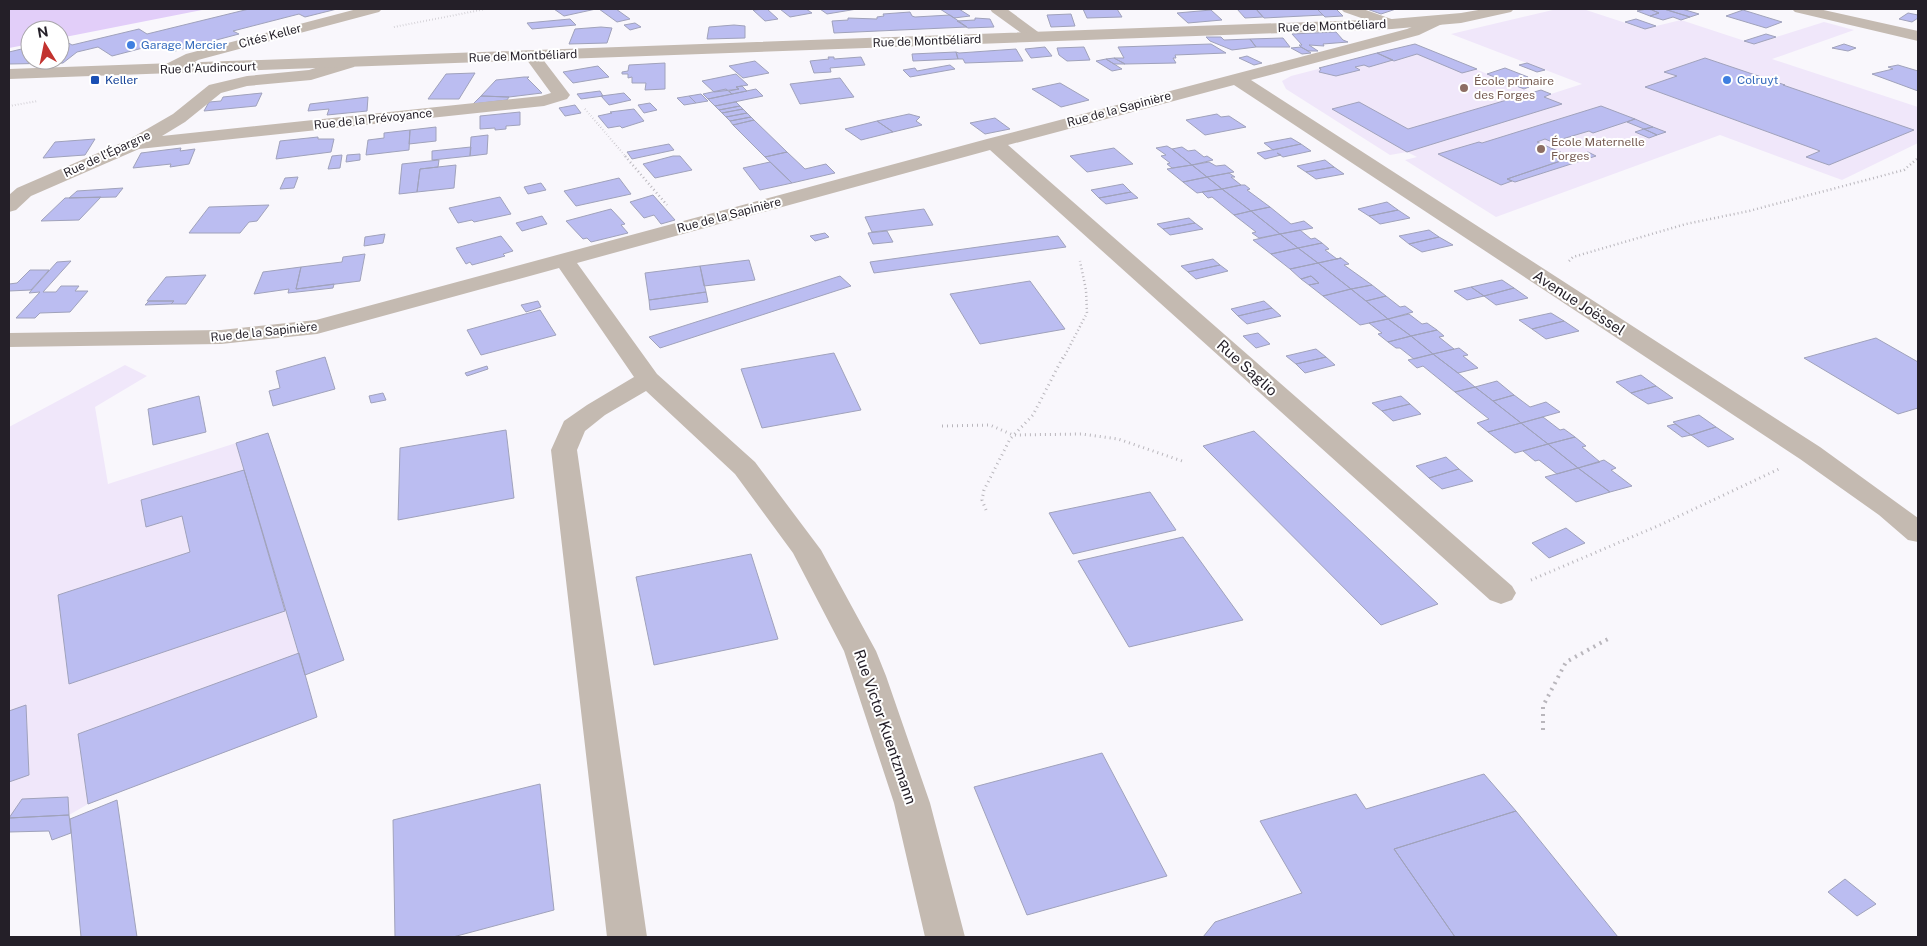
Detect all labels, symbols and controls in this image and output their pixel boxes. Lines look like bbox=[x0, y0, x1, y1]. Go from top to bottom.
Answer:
street label: Rue de Montbéliard bbox=[1277, 17, 1387, 35]
north arrow bbox=[20, 20, 70, 70]
street label: Cités Keller bbox=[237, 21, 303, 51]
text: N bbox=[36, 23, 50, 41]
street label: Rue de Montbéliard bbox=[872, 32, 982, 50]
place label: Garage Mercier bbox=[141, 38, 228, 52]
marker: Garage Mercier bbox=[125, 39, 137, 51]
street label: Rue de Montbéliard bbox=[468, 47, 578, 65]
street label: Rue d'Audincourt bbox=[159, 59, 257, 77]
place label: Keller bbox=[105, 73, 138, 87]
place label: Colruyt bbox=[1737, 73, 1779, 87]
marker: Keller bbox=[89, 74, 101, 86]
place label: École primaire des Forges bbox=[1474, 74, 1554, 102]
marker: Colruyt bbox=[1721, 74, 1733, 86]
marker: École primaire des Forges bbox=[1458, 82, 1470, 94]
street label: Rue de la Sapinière bbox=[1065, 88, 1173, 130]
street label: Rue de la Prévoyance bbox=[313, 106, 433, 132]
street label: Rue de l'Épargne bbox=[61, 128, 153, 180]
place label: École Maternelle Forges bbox=[1551, 135, 1645, 163]
marker: École Maternelle Forges bbox=[1535, 143, 1547, 155]
street label: Rue de la Sapinière bbox=[675, 194, 783, 236]
street label: Avenue Joëssel bbox=[1530, 267, 1628, 339]
street label: Rue de la Sapinière bbox=[210, 319, 318, 345]
street label: Rue Saglio bbox=[1214, 336, 1281, 399]
street label: Rue Victor Kuentzmann bbox=[851, 647, 920, 806]

